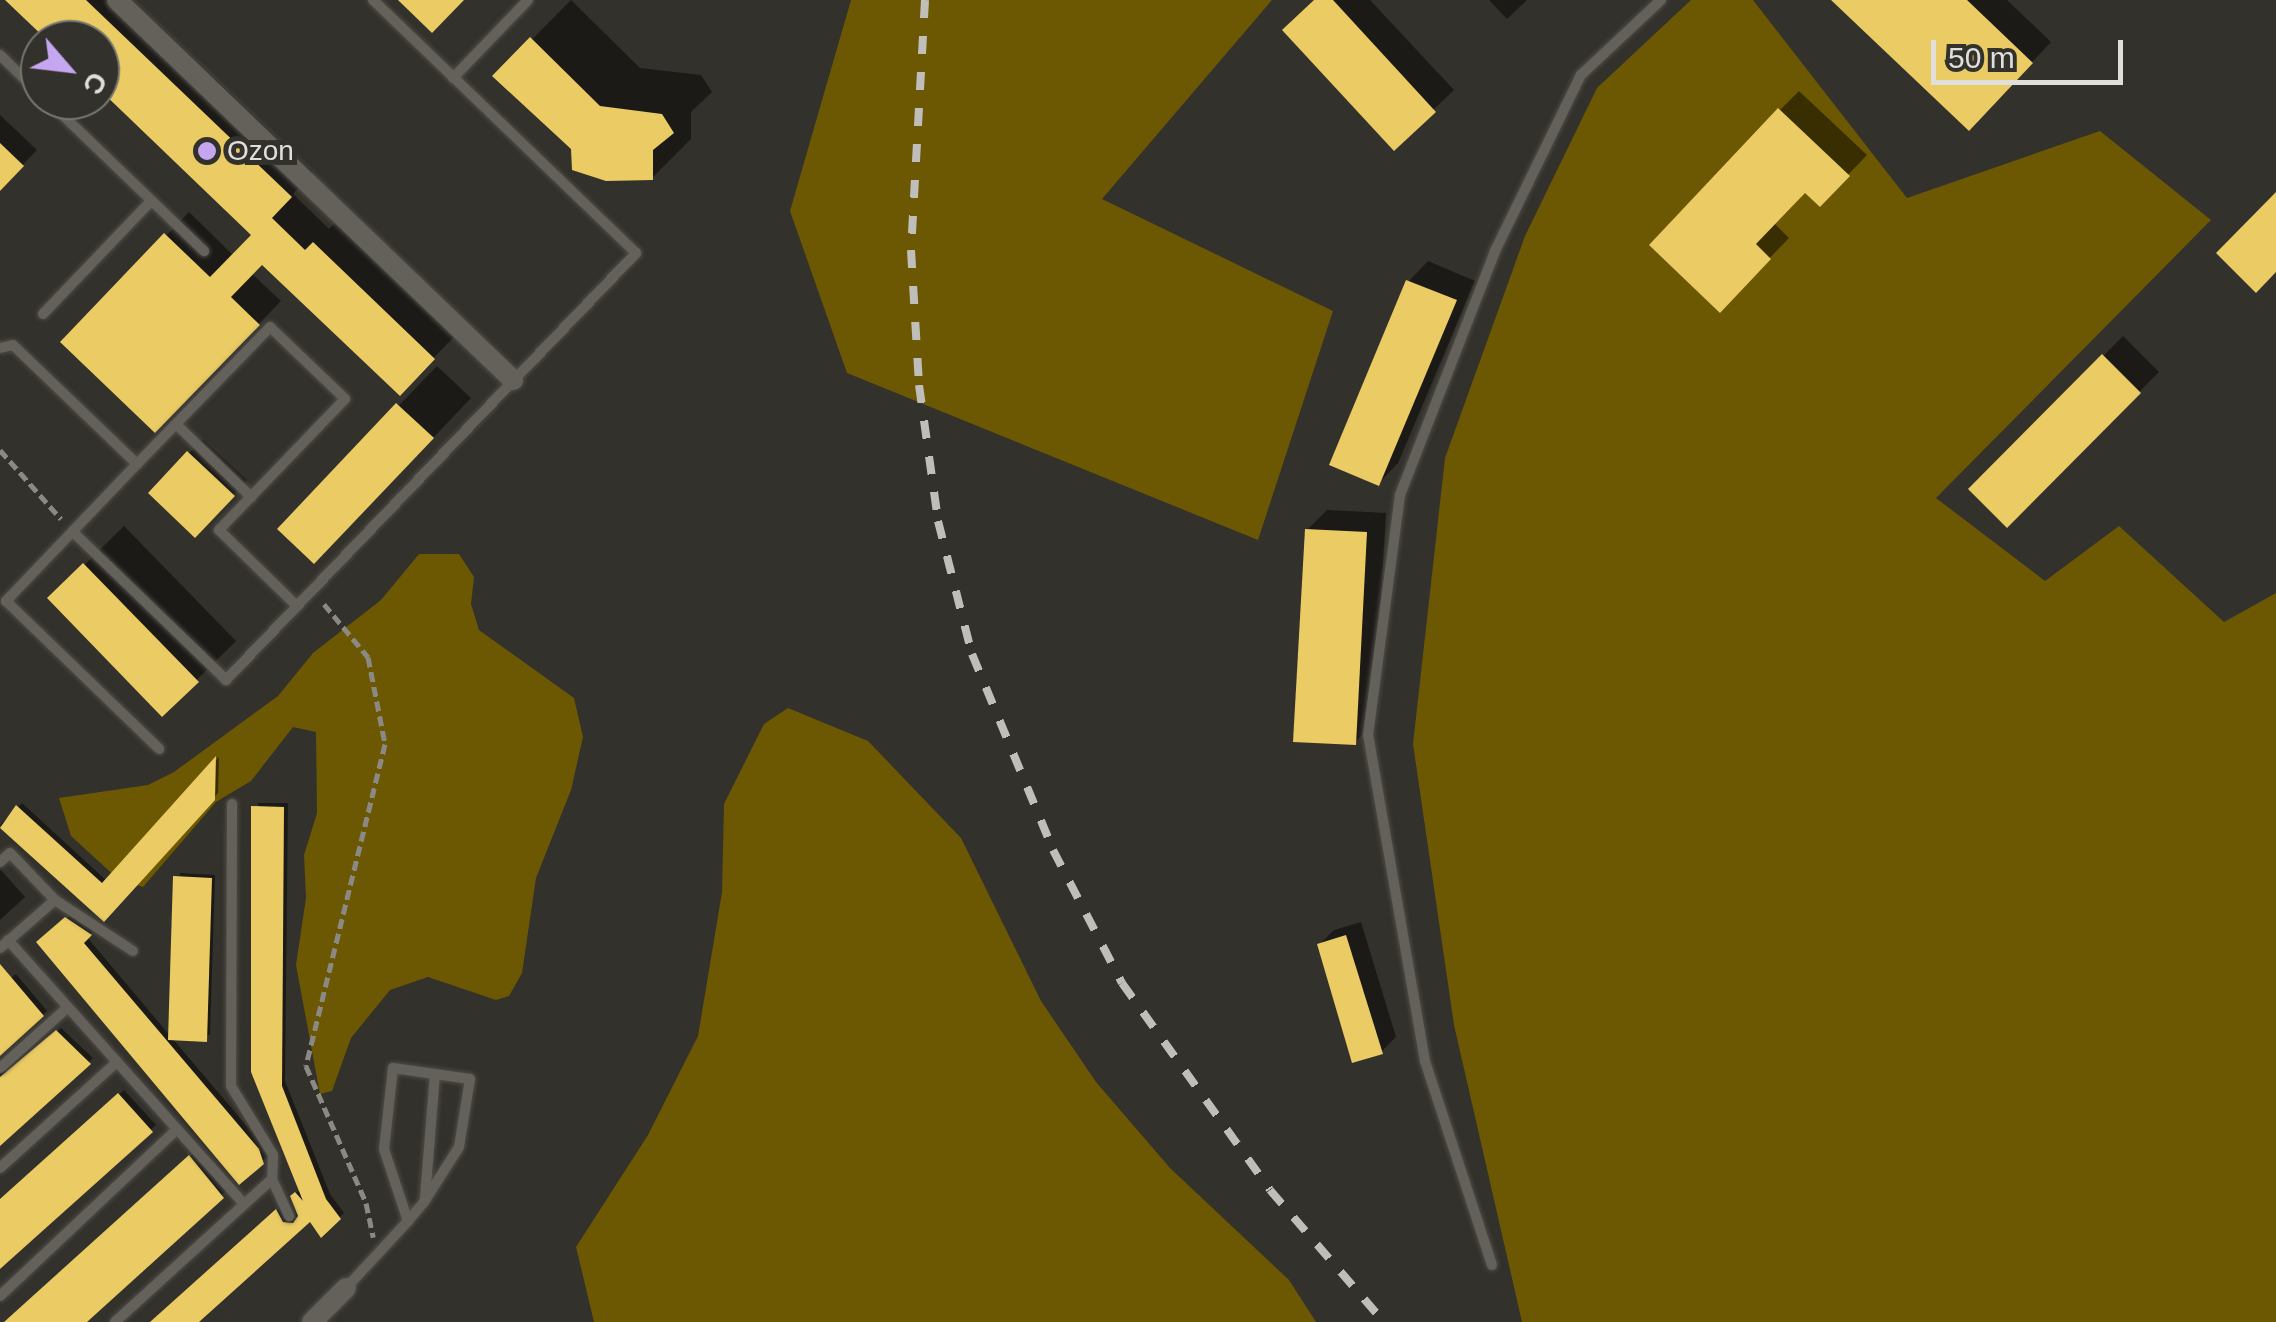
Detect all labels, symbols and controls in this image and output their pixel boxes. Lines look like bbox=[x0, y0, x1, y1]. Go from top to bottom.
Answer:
north arrow bbox=[20, 20, 120, 120]
scale bar bbox=[1936, 20, 2128, 82]
text: 50 m bbox=[1948, 41, 2015, 74]
text: С bbox=[77, 67, 114, 100]
place label: Ozon bbox=[227, 134, 294, 168]
marker: Ozon bbox=[196, 140, 218, 162]

